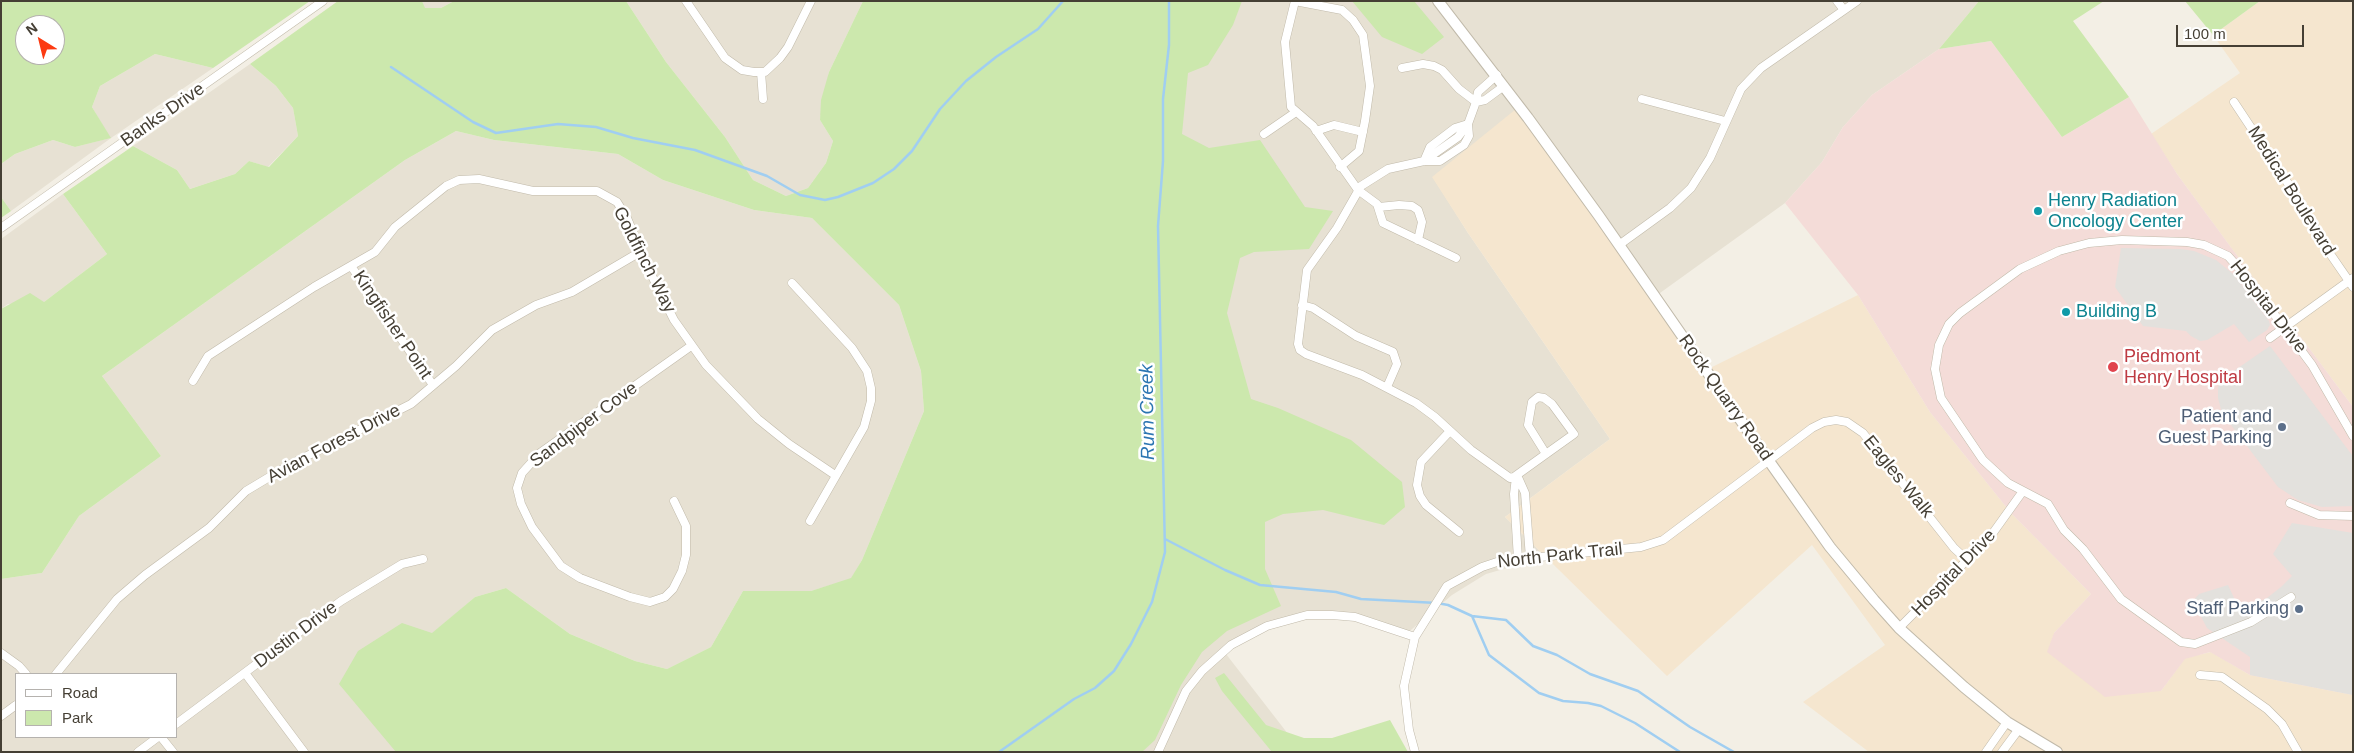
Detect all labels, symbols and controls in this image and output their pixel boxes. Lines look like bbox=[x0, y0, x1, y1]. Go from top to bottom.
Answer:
north arrow bbox=[15, 15, 65, 65]
scale bar bbox=[2179, 15, 2306, 47]
text: N bbox=[23, 19, 41, 38]
text: 100 m bbox=[2184, 25, 2226, 42]
street label: Banks Drive bbox=[117, 78, 209, 152]
street label: Medical Boulevard bbox=[2243, 122, 2339, 260]
place label: Henry Radiation Oncology Center bbox=[2048, 190, 2183, 232]
street label: Goldfinch Way bbox=[608, 203, 680, 317]
marker: Henry Radiation Oncology Center bbox=[2032, 205, 2044, 217]
street label: Hospital Drive bbox=[2225, 256, 2311, 358]
street label: Kingfisher Point bbox=[348, 267, 436, 383]
place label: Building B bbox=[2076, 301, 2157, 323]
marker: Building B bbox=[2060, 306, 2072, 318]
street label: Rock Quarry Road bbox=[1673, 331, 1777, 465]
place label: Piedmont Henry Hospital bbox=[2124, 346, 2242, 388]
marker: Piedmont Henry Hospital bbox=[2106, 360, 2120, 374]
water label: Rum Creek bbox=[1136, 364, 1160, 460]
street label: Sandpiper Cove bbox=[526, 378, 642, 472]
street label: Avian Forest Drive bbox=[264, 400, 404, 488]
place label: Patient and Guest Parking bbox=[2158, 406, 2272, 448]
marker: Patient and Guest Parking bbox=[2276, 421, 2288, 433]
street label: Eagles Walk bbox=[1858, 432, 1938, 522]
street label: Hospital Drive bbox=[1907, 525, 2001, 621]
street label: North Park Trail bbox=[1497, 539, 1623, 573]
street label: Dustin Drive bbox=[250, 597, 342, 673]
place label: Staff Parking bbox=[2186, 598, 2289, 620]
marker: Staff Parking bbox=[2293, 603, 2305, 615]
legend bbox=[15, 673, 178, 738]
text: Road bbox=[62, 684, 98, 701]
text: Park bbox=[62, 709, 93, 726]

